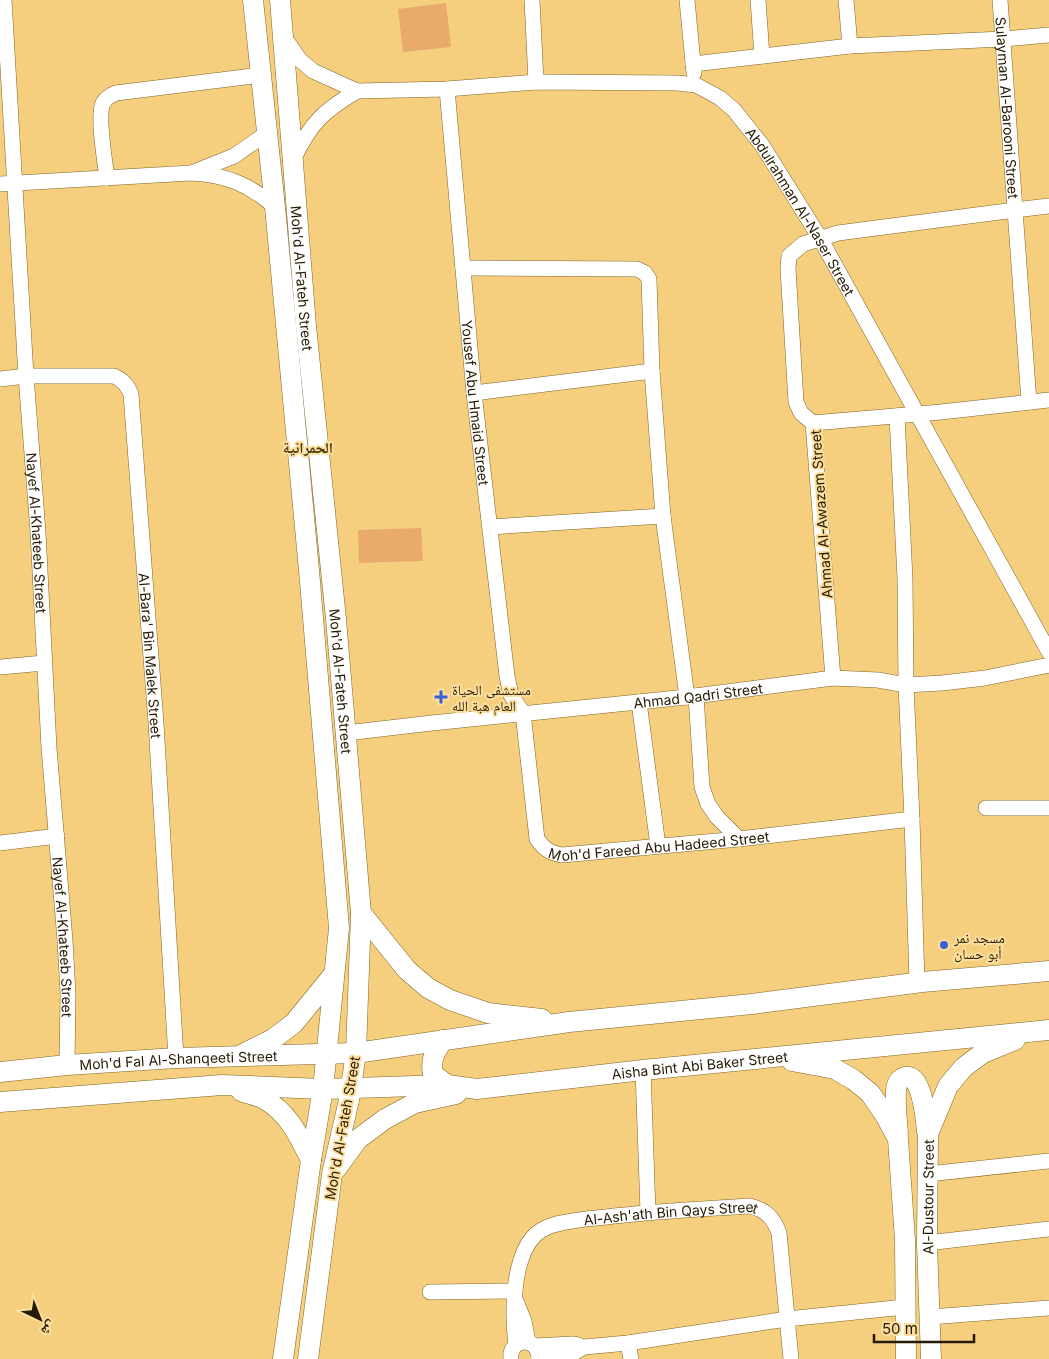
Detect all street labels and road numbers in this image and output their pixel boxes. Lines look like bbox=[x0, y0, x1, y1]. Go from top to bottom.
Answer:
street label: Sulayman Al-Barooni Street bbox=[993, 16, 1023, 200]
street label: Abdulrahman Al-Naser Street bbox=[742, 124, 859, 299]
street label: Moh'd Al-Fateh Street bbox=[288, 205, 317, 352]
street label: Yousef Abu Hmaid Street bbox=[459, 319, 493, 487]
street label: Ahmad Al-Awazem Street bbox=[807, 429, 835, 599]
street label: Nayef Al-Khateeb Street bbox=[23, 452, 51, 614]
street label: Al-Bara' Bin Malek Street bbox=[136, 572, 165, 739]
street label: Moh'd Al-Fateh Street bbox=[326, 608, 356, 755]
street label: Ahmad Qadri Street bbox=[632, 679, 764, 711]
street label: Moh'd Fareed Abu Hadeed Street bbox=[547, 827, 771, 864]
street label: Nayef Al-Khateeb Street bbox=[50, 856, 77, 1018]
street label: Moh'd Fal Al-Shanqeeti Street bbox=[79, 1047, 278, 1073]
street label: Aisha Bint Abi Baker Street bbox=[611, 1047, 789, 1082]
street label: Moh'd Al-Fateh Street bbox=[321, 1055, 363, 1201]
street label: Al-Dustour Street bbox=[918, 1139, 936, 1255]
street label: Al-Ash'ath Bin Qays Street bbox=[583, 1197, 761, 1228]

